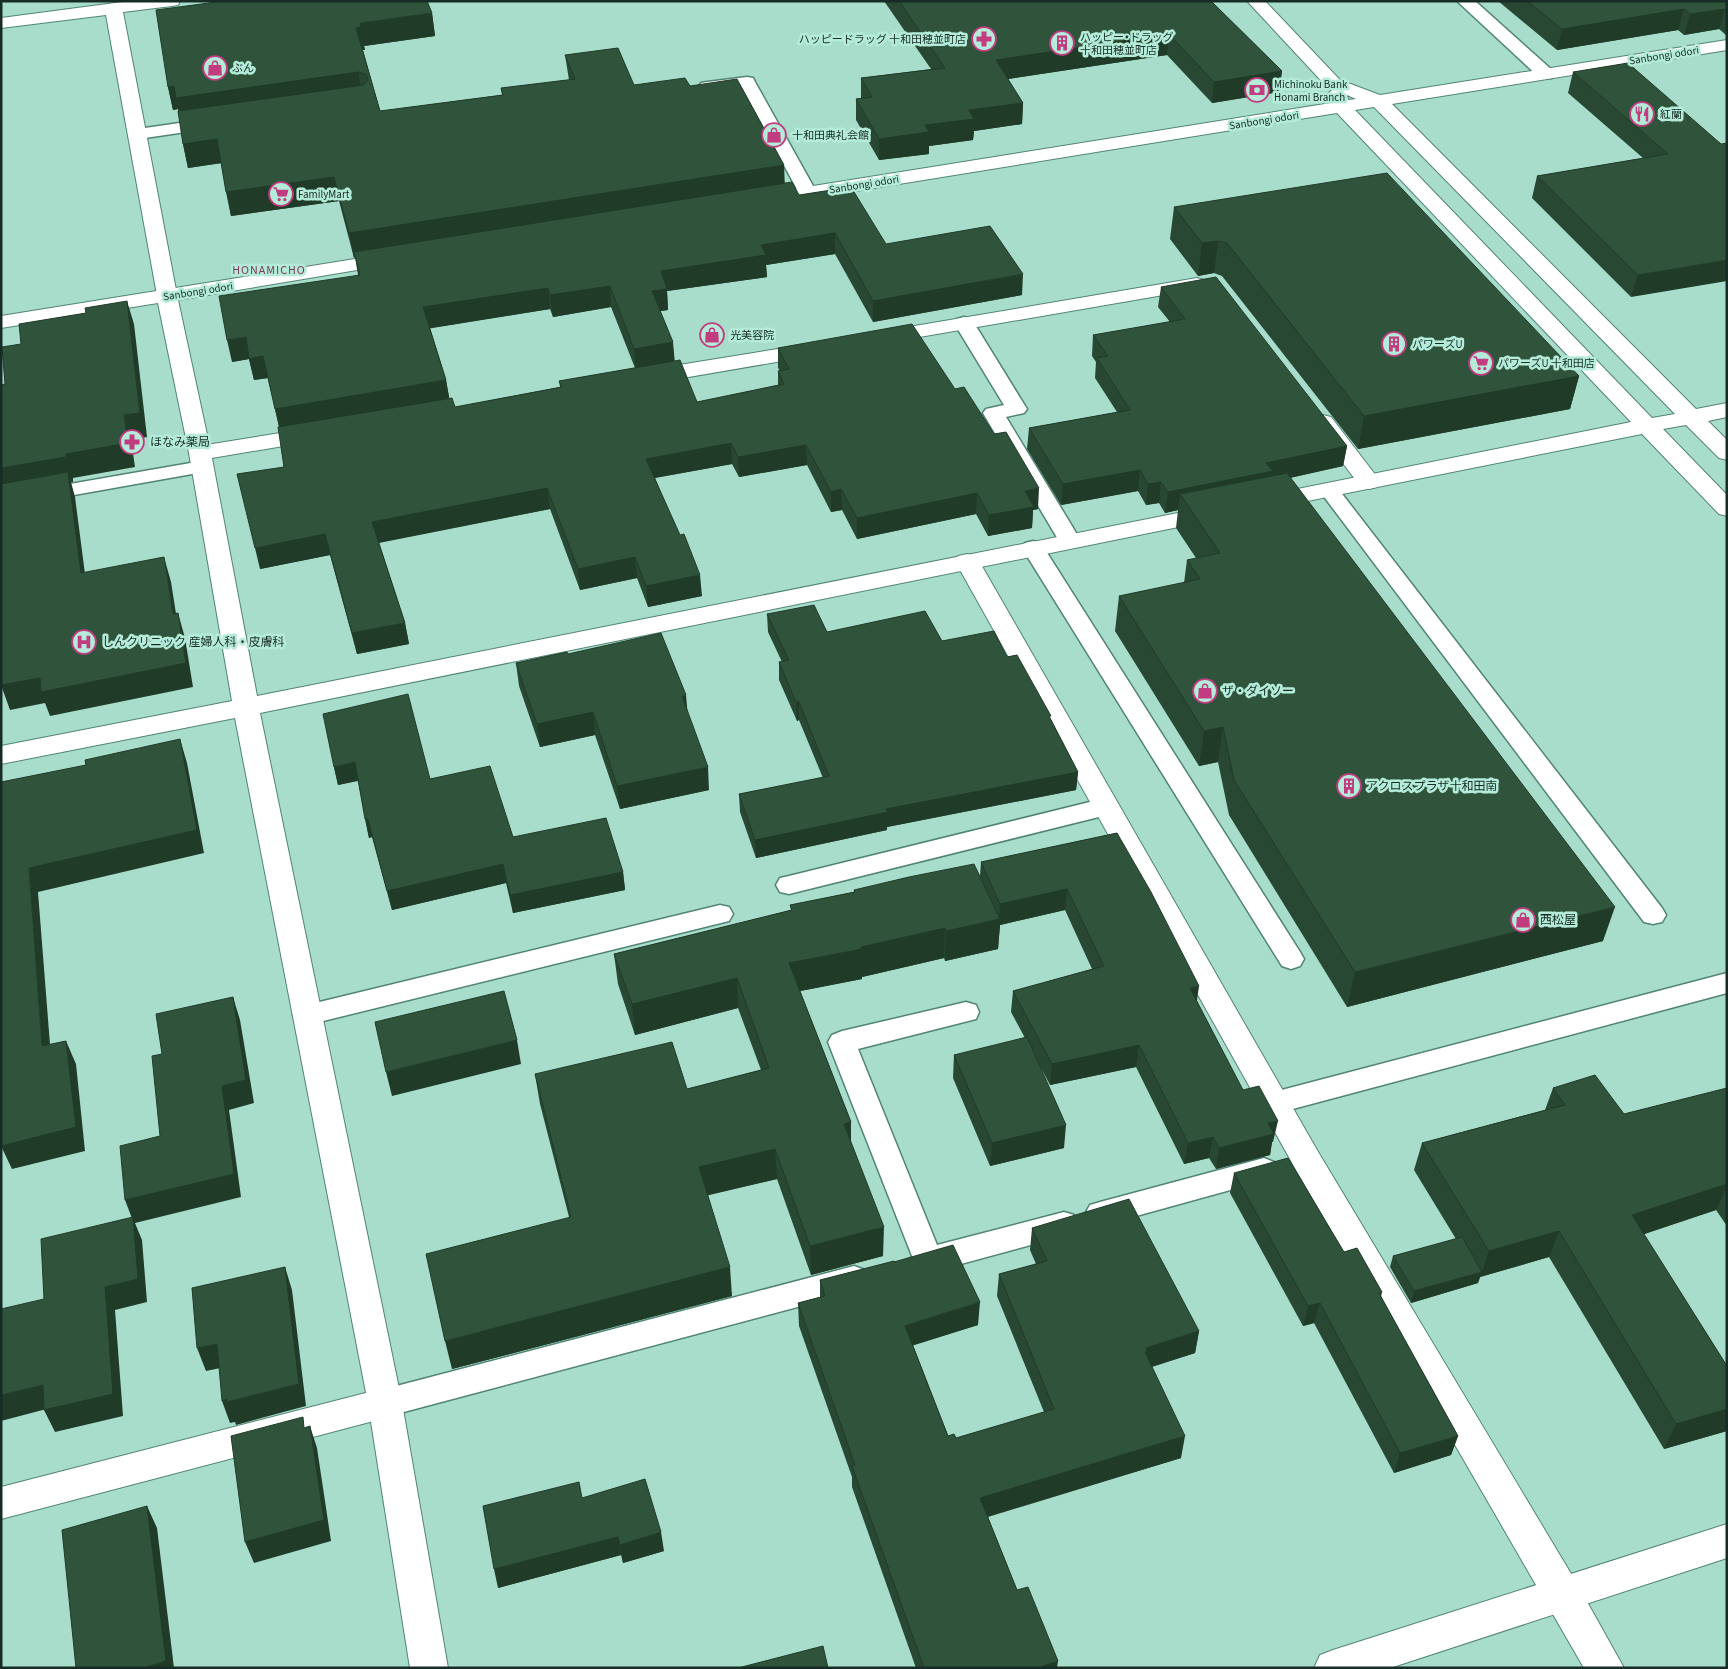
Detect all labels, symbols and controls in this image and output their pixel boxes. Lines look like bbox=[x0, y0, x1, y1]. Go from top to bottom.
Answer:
pharmacy icon: ハッピードラッグ 十和田穂並町店 bbox=[971, 26, 997, 52]
building icon: ハッピー･ドラッグ 十和田穂並町店 bbox=[1049, 30, 1075, 56]
place label: ハッピー･ドラッグ 十和田穂並町店 bbox=[1080, 30, 1174, 58]
place label: ハッピードラッグ 十和田穂並町店 bbox=[799, 32, 966, 47]
street label: Sanbongi odori bbox=[1628, 43, 1700, 68]
shop icon: ぶん bbox=[202, 55, 228, 81]
place label: ぶん bbox=[232, 61, 254, 76]
bank icon: Michinoku Bank Honami Branch bbox=[1244, 77, 1270, 103]
place label: Michinoku Bank Honami Branch bbox=[1274, 77, 1348, 105]
restaurant icon: 紅蘭 bbox=[1629, 101, 1655, 127]
place label: 紅蘭 bbox=[1660, 107, 1682, 122]
street label: Sanbongi odori bbox=[1228, 108, 1300, 133]
shop icon: 十和田典礼会館 bbox=[761, 122, 787, 148]
place label: 十和田典礼会館 bbox=[792, 128, 869, 143]
street label: Sanbongi odori bbox=[828, 172, 900, 197]
supermarket icon: FamilyMart bbox=[268, 181, 294, 207]
place label: FamilyMart bbox=[298, 187, 350, 202]
district label: HONAMICHO bbox=[232, 262, 306, 279]
street label: Sanbongi odori bbox=[162, 279, 234, 304]
shop icon: 光美容院 bbox=[699, 322, 725, 348]
place label: 光美容院 bbox=[730, 328, 774, 343]
building icon: パワーズU bbox=[1381, 331, 1407, 357]
place label: パワーズU bbox=[1412, 337, 1463, 352]
supermarket icon: パワーズU 十和田店 bbox=[1468, 350, 1494, 376]
place label: パワーズU 十和田店 bbox=[1498, 356, 1595, 371]
pharmacy icon: ほなみ薬局 bbox=[119, 429, 145, 455]
place label: ほなみ薬局 bbox=[150, 434, 210, 451]
hospital icon: しんクリニック 産婦人科・皮膚科 bbox=[71, 629, 97, 655]
place label: しんクリニック 産婦人科・皮膚科 bbox=[102, 634, 284, 651]
shop icon: ザ・ダイソー bbox=[1192, 678, 1218, 704]
place label: ザ・ダイソー bbox=[1222, 683, 1294, 700]
building icon: アクロスプラザ十和田南 bbox=[1336, 773, 1362, 799]
place label: アクロスプラザ十和田南 bbox=[1366, 778, 1497, 795]
shop icon: 西松屋 bbox=[1510, 907, 1536, 933]
place label: 西松屋 bbox=[1540, 912, 1576, 929]

